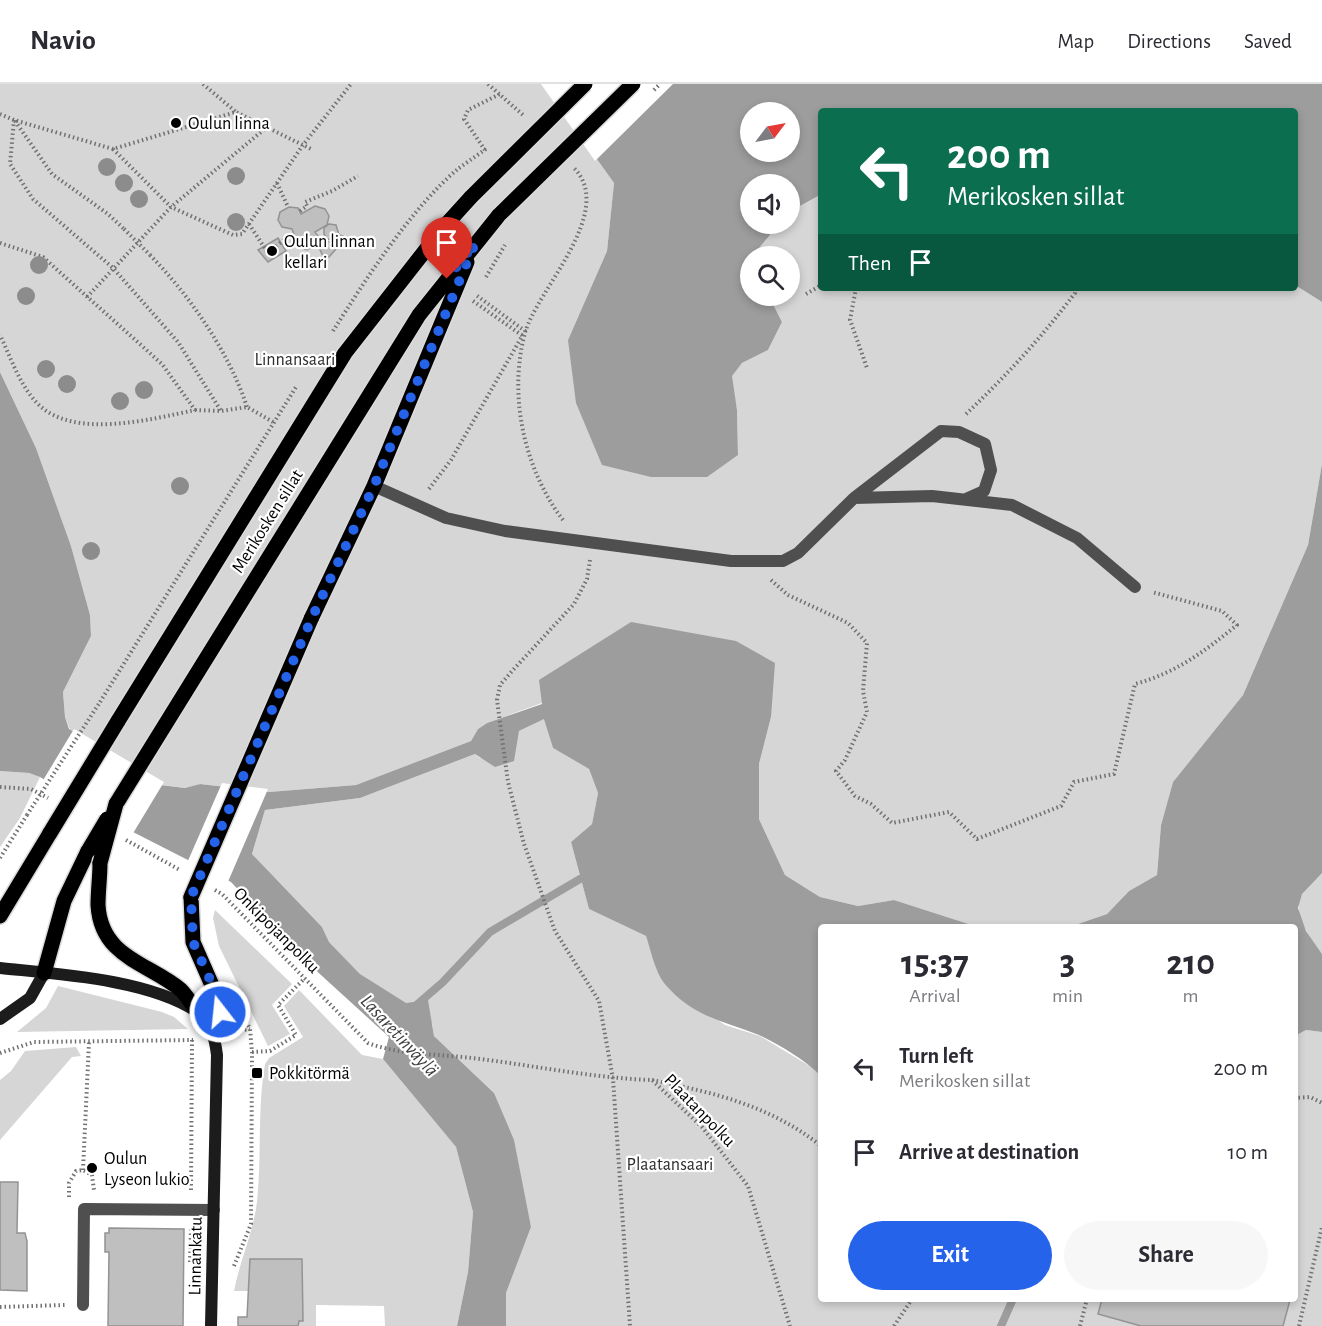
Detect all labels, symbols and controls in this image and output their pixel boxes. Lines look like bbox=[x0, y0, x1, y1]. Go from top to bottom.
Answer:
text: Navio bbox=[30, 27, 96, 55]
text: Map bbox=[1058, 31, 1094, 52]
text: Directions bbox=[1127, 31, 1211, 52]
text: Saved bbox=[1244, 31, 1292, 52]
north arrow bbox=[740, 102, 800, 162]
map controls bbox=[740, 102, 800, 306]
place label: Oulun linna bbox=[188, 115, 270, 133]
marker: Oulun linna bbox=[169, 116, 183, 130]
icon: left bbox=[848, 132, 926, 210]
text: 200 m bbox=[947, 134, 1051, 176]
button: sound bbox=[740, 174, 800, 234]
text: Merikosken sillat bbox=[947, 183, 1124, 210]
pin bbox=[421, 217, 472, 279]
icon: arrive bbox=[430, 226, 463, 259]
place label: Oulun linnan kellari bbox=[284, 233, 375, 272]
marker: Oulun linnan kellari bbox=[265, 244, 279, 258]
button: search bbox=[740, 246, 800, 306]
icon: arrive bbox=[904, 246, 937, 279]
text: Then bbox=[848, 252, 892, 274]
park label: Linnansaari bbox=[255, 351, 335, 369]
street label: Merikosken sillat bbox=[229, 466, 307, 576]
street label: Onkipojanpolku bbox=[230, 884, 323, 977]
text: 15:37 bbox=[901, 945, 969, 981]
text: 3 bbox=[1060, 945, 1075, 981]
text: 210 bbox=[1166, 945, 1215, 981]
position arrow bbox=[188, 980, 252, 1044]
text: Arrival bbox=[909, 986, 961, 1006]
text: min bbox=[1052, 986, 1083, 1006]
text: m bbox=[1183, 986, 1199, 1006]
water label: Lasaretinväylä bbox=[357, 991, 442, 1080]
text: Turn left bbox=[899, 1045, 973, 1067]
icon: left bbox=[848, 1052, 881, 1085]
text: 200 m bbox=[1214, 1057, 1268, 1079]
place label: Pokkitörmä bbox=[269, 1065, 350, 1083]
marker: Pokkitörmä bbox=[250, 1066, 264, 1080]
street label: Plaatanpolku bbox=[660, 1071, 738, 1151]
text: Merikosken sillat bbox=[899, 1071, 1030, 1091]
icon: arrive bbox=[848, 1136, 881, 1169]
text: Arrive at destination bbox=[899, 1141, 1079, 1163]
text: 10 m bbox=[1228, 1141, 1268, 1163]
place label: Oulun Lyseon lukio bbox=[104, 1150, 190, 1189]
park label: Plaatansaari bbox=[627, 1156, 713, 1174]
marker: Oulun Lyseon lukio bbox=[85, 1161, 99, 1175]
street label: Linnankatu bbox=[186, 1216, 206, 1296]
button: Exit bbox=[848, 1221, 1052, 1290]
button: Share bbox=[1064, 1221, 1268, 1290]

